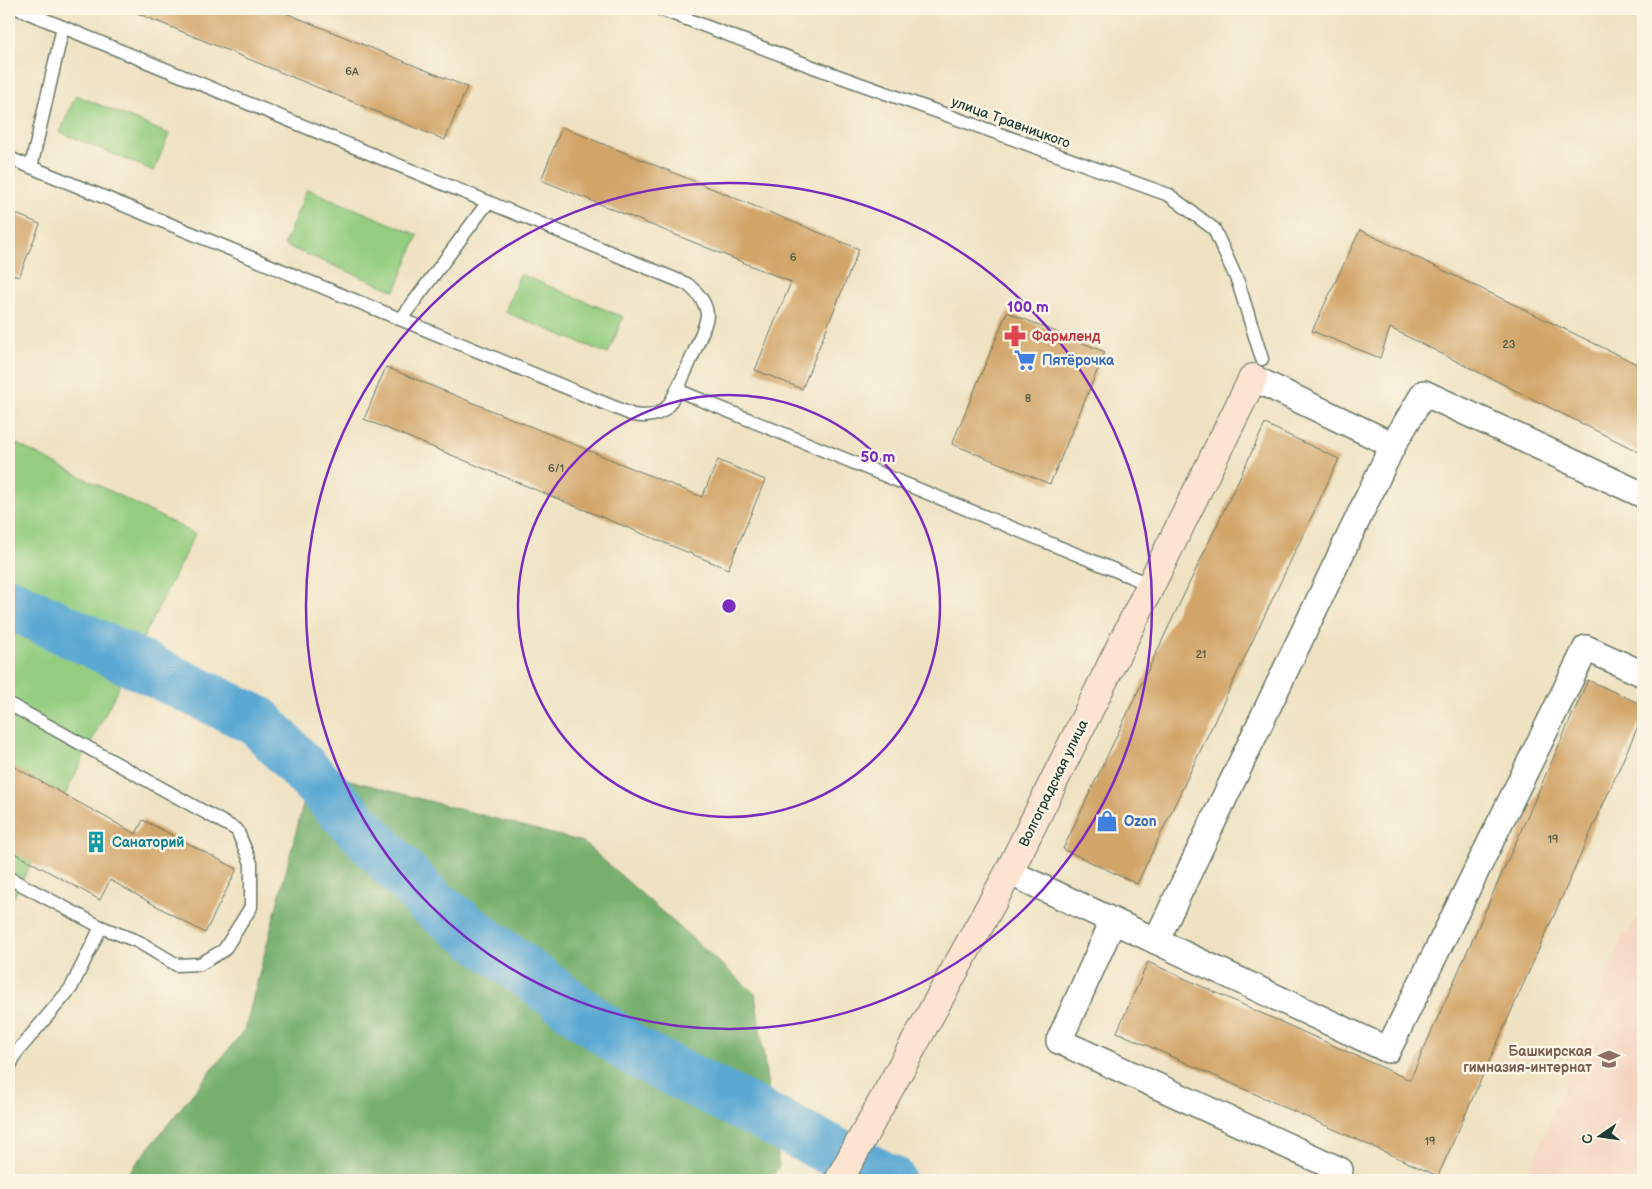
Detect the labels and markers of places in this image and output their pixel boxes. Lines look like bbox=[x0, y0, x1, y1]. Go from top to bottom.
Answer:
pharmacy icon: Фармленд bbox=[1002, 323, 1028, 349]
place label: Фармленд bbox=[1032, 328, 1101, 345]
supermarket icon: Пятёрочка bbox=[1012, 347, 1038, 373]
place label: Пятёрочка bbox=[1042, 352, 1115, 369]
centre of rings bbox=[720, 597, 738, 615]
shop icon: Ozon bbox=[1094, 808, 1120, 834]
place label: Ozon bbox=[1124, 813, 1157, 830]
building icon: Санаторий bbox=[83, 829, 109, 855]
place label: Санаторий bbox=[112, 834, 184, 851]
place label: Башкирская гимназия-интернат bbox=[1463, 1043, 1592, 1076]
school or university icon: Башкирская гимназия-интернат bbox=[1596, 1046, 1622, 1072]

